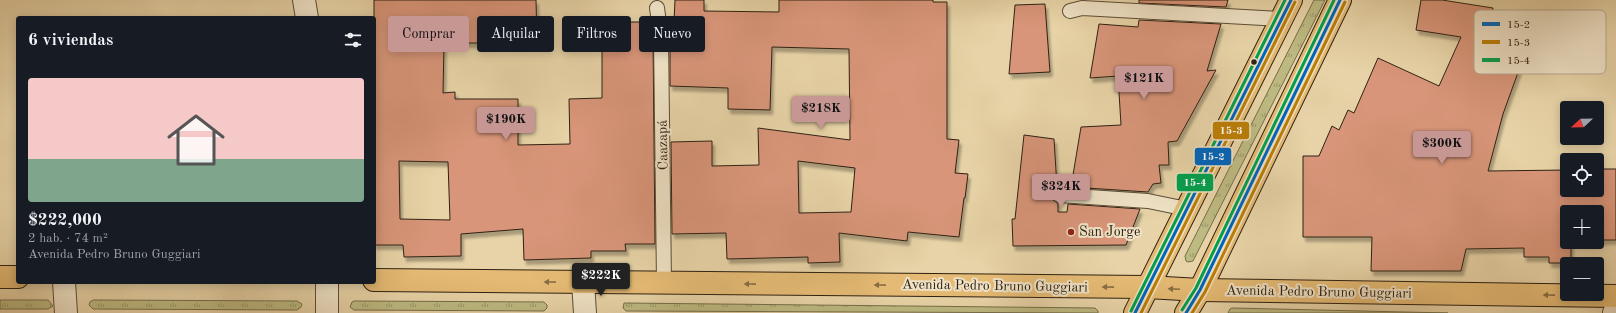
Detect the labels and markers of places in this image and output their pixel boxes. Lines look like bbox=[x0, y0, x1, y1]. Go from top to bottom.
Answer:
unlabelled marker bbox=[1249, 57, 1259, 67]
pin: $121K bbox=[1116, 66, 1172, 100]
pin: $218K bbox=[793, 96, 849, 130]
pin: $190K bbox=[478, 107, 534, 141]
pin: $300K bbox=[1414, 131, 1470, 165]
pin: $324K bbox=[1033, 174, 1089, 208]
place label: San Jorge bbox=[1079, 225, 1140, 239]
marker: San Jorge bbox=[1066, 227, 1076, 237]
pin: $222K bbox=[573, 263, 629, 297]

